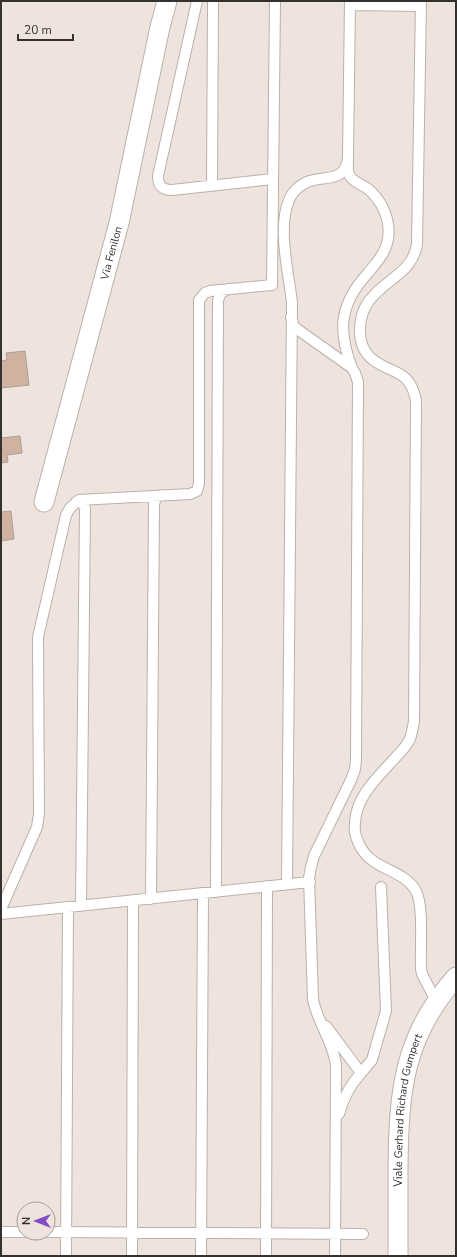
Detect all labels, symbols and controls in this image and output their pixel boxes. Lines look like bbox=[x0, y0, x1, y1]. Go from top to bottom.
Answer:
scale bar bbox=[18, 16, 73, 42]
text: 20 m bbox=[24, 22, 52, 38]
street label: Via Fenilon bbox=[97, 225, 126, 282]
street label: Viale Gerhard Richard Gumpert bbox=[391, 1031, 426, 1188]
north arrow bbox=[16, 1201, 56, 1241]
text: N bbox=[19, 1217, 34, 1225]

